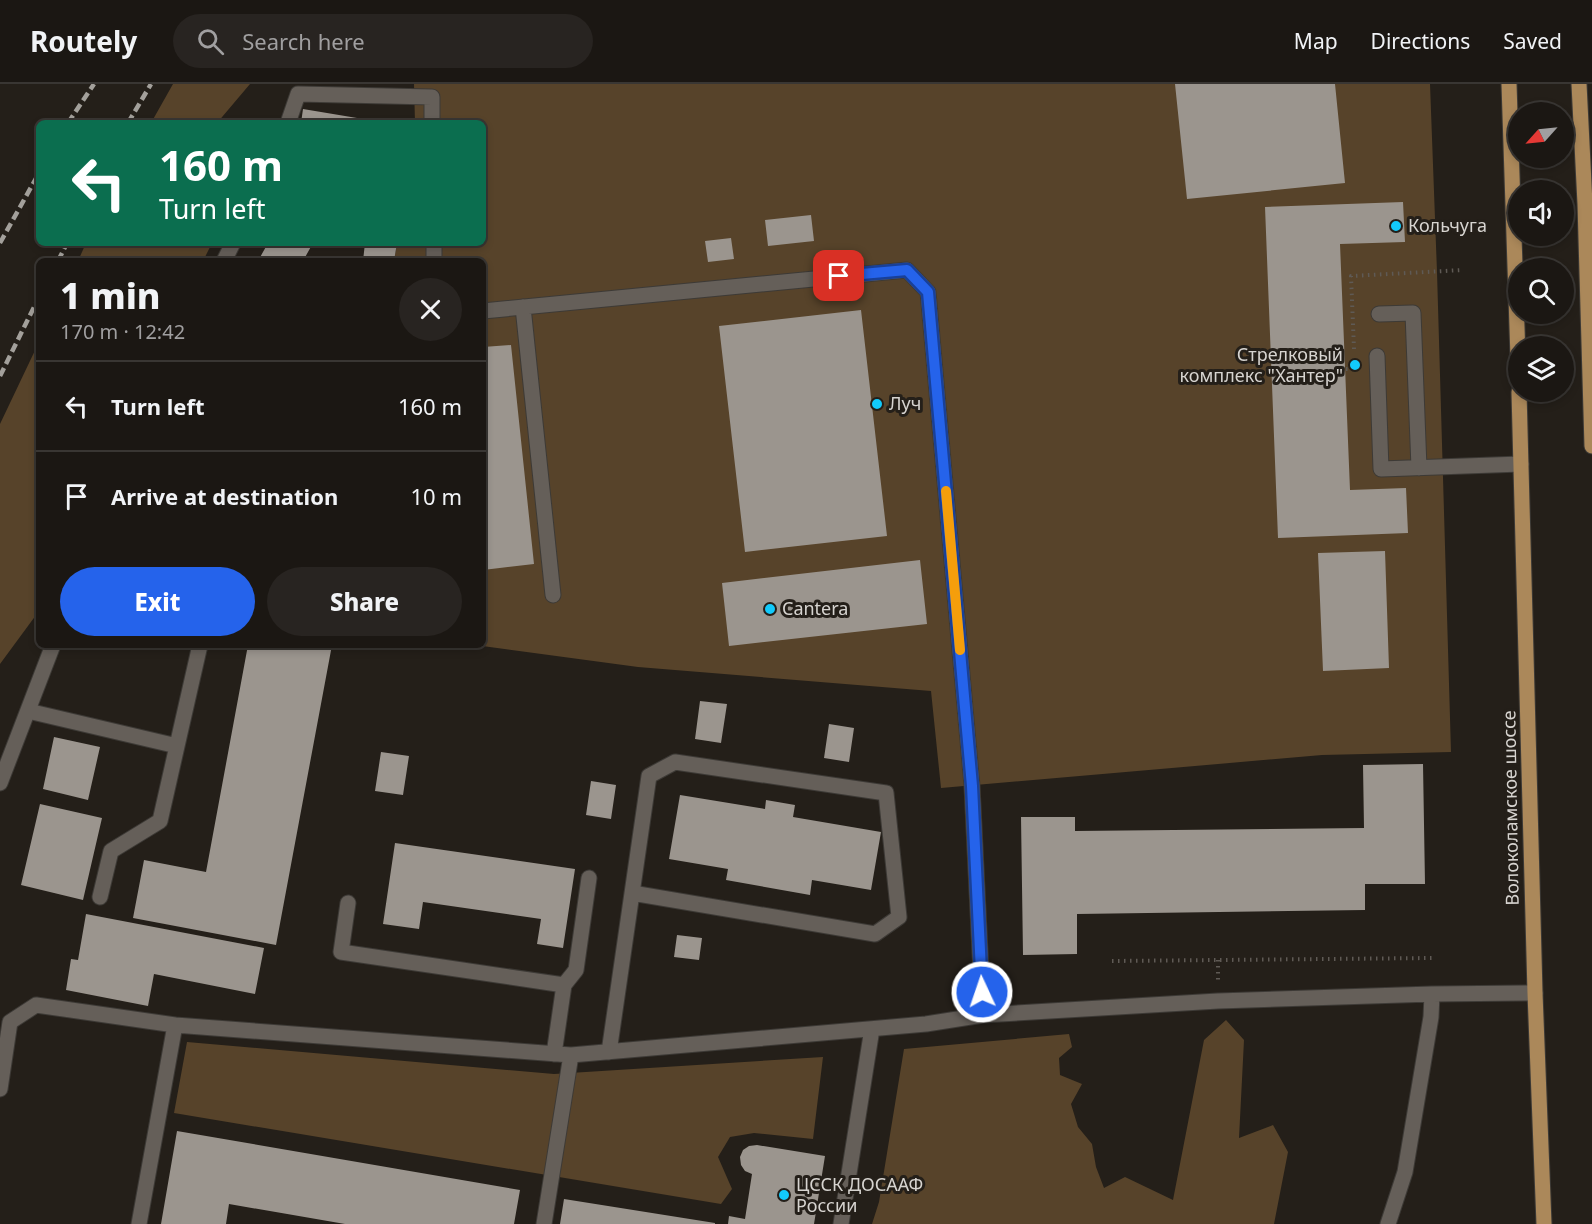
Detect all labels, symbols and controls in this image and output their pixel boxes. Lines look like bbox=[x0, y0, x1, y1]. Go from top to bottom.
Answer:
search box bbox=[173, 14, 593, 68]
text: Routely bbox=[30, 22, 137, 60]
icon: search bbox=[194, 25, 227, 58]
text: Search here bbox=[242, 26, 365, 56]
text: Map bbox=[1294, 27, 1338, 55]
text: Directions bbox=[1371, 27, 1470, 55]
text: Saved bbox=[1503, 27, 1562, 55]
north arrow bbox=[1508, 102, 1574, 168]
map controls bbox=[1508, 102, 1574, 402]
text: 160 m bbox=[159, 136, 283, 193]
icon: left bbox=[60, 144, 138, 222]
button: sound bbox=[1508, 180, 1574, 246]
text: Turn left bbox=[159, 190, 265, 227]
place label: Кольчуга bbox=[1408, 213, 1487, 237]
marker: Кольчуга bbox=[1389, 219, 1403, 233]
pin bbox=[813, 250, 864, 301]
button: search bbox=[1508, 258, 1574, 324]
icon: arrive bbox=[822, 259, 855, 292]
text: 1 min bbox=[60, 271, 161, 320]
button: close bbox=[399, 278, 462, 341]
text: 170 m · 12:42 bbox=[60, 318, 185, 345]
button: layers bbox=[1508, 336, 1574, 402]
place label: Стрелковый комплекс "Хантер" bbox=[1180, 342, 1343, 387]
marker: Стрелковый комплекс "Хантер" bbox=[1348, 358, 1362, 372]
icon: left bbox=[60, 390, 93, 423]
text: Turn left bbox=[111, 391, 205, 421]
text: 160 m bbox=[398, 391, 462, 421]
place label: Луч bbox=[889, 391, 921, 415]
marker: Луч bbox=[870, 397, 884, 411]
icon: arrive bbox=[60, 480, 93, 513]
text: Arrive at destination bbox=[111, 481, 338, 511]
text: 10 m bbox=[411, 481, 462, 511]
button: Exit bbox=[60, 567, 255, 636]
button: Share bbox=[267, 567, 462, 636]
place label: Cantera bbox=[782, 596, 848, 620]
marker: Cantera bbox=[763, 602, 777, 616]
street label: Волоколамское шоссе bbox=[1496, 710, 1524, 906]
position arrow bbox=[950, 960, 1014, 1024]
place label: ЦССК ДОСААФ России bbox=[796, 1172, 923, 1217]
marker: ЦССК ДОСААФ России bbox=[777, 1188, 791, 1202]

